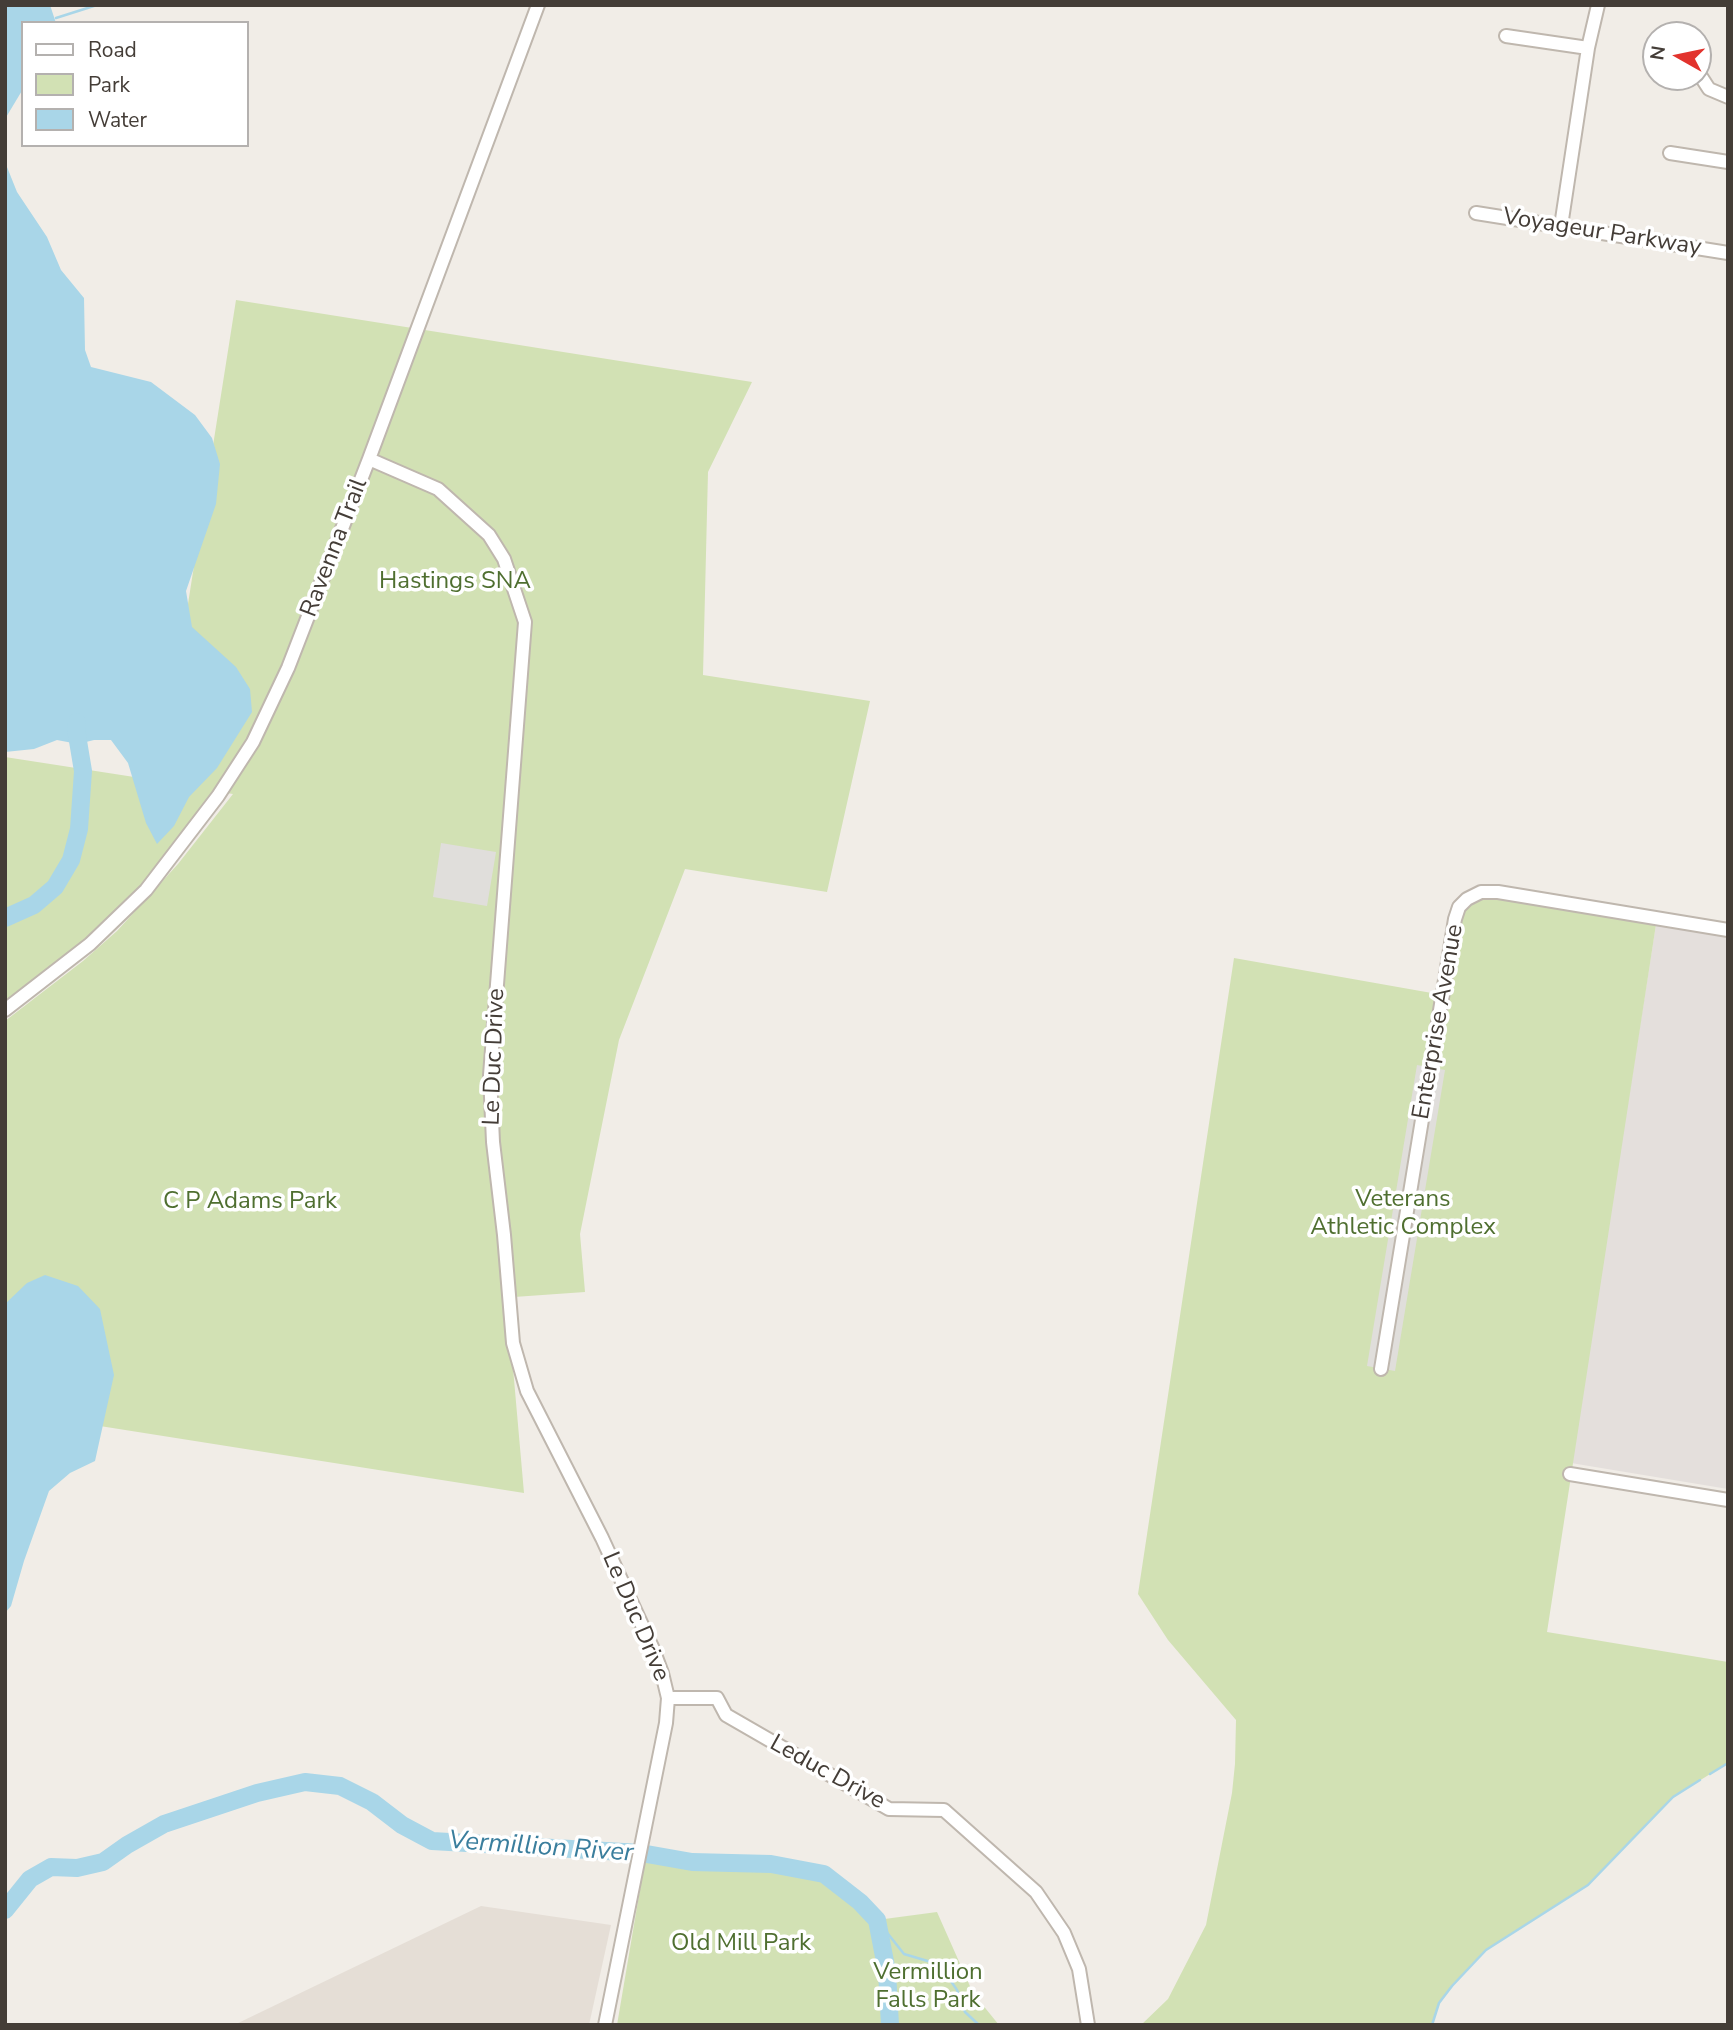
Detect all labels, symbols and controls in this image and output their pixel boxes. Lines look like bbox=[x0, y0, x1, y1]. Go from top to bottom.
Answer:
legend bbox=[21, 21, 248, 147]
north arrow bbox=[1642, 21, 1712, 91]
text: Road bbox=[88, 36, 137, 64]
text: N bbox=[1644, 44, 1672, 62]
text: Park bbox=[88, 71, 130, 99]
text: Water bbox=[88, 106, 147, 134]
street label: Voyageur Parkway bbox=[1501, 203, 1703, 263]
street label: Ravenna Trail bbox=[295, 475, 375, 621]
park label: Hastings SNA bbox=[379, 568, 531, 596]
street label: Enterprise Avenue bbox=[1408, 922, 1470, 1122]
street label: Le Duc Drive bbox=[478, 988, 512, 1126]
park label: Veterans Athletic Complex bbox=[1310, 1186, 1496, 1242]
park label: C P Adams Park bbox=[163, 1188, 337, 1216]
street label: Le Duc Drive bbox=[595, 1548, 675, 1686]
street label: Leduc Drive bbox=[764, 1730, 890, 1816]
water label: Vermillion River bbox=[448, 1826, 634, 1870]
park label: Old Mill Park bbox=[671, 1930, 811, 1958]
park label: Vermillion Falls Park bbox=[873, 1959, 983, 2015]

